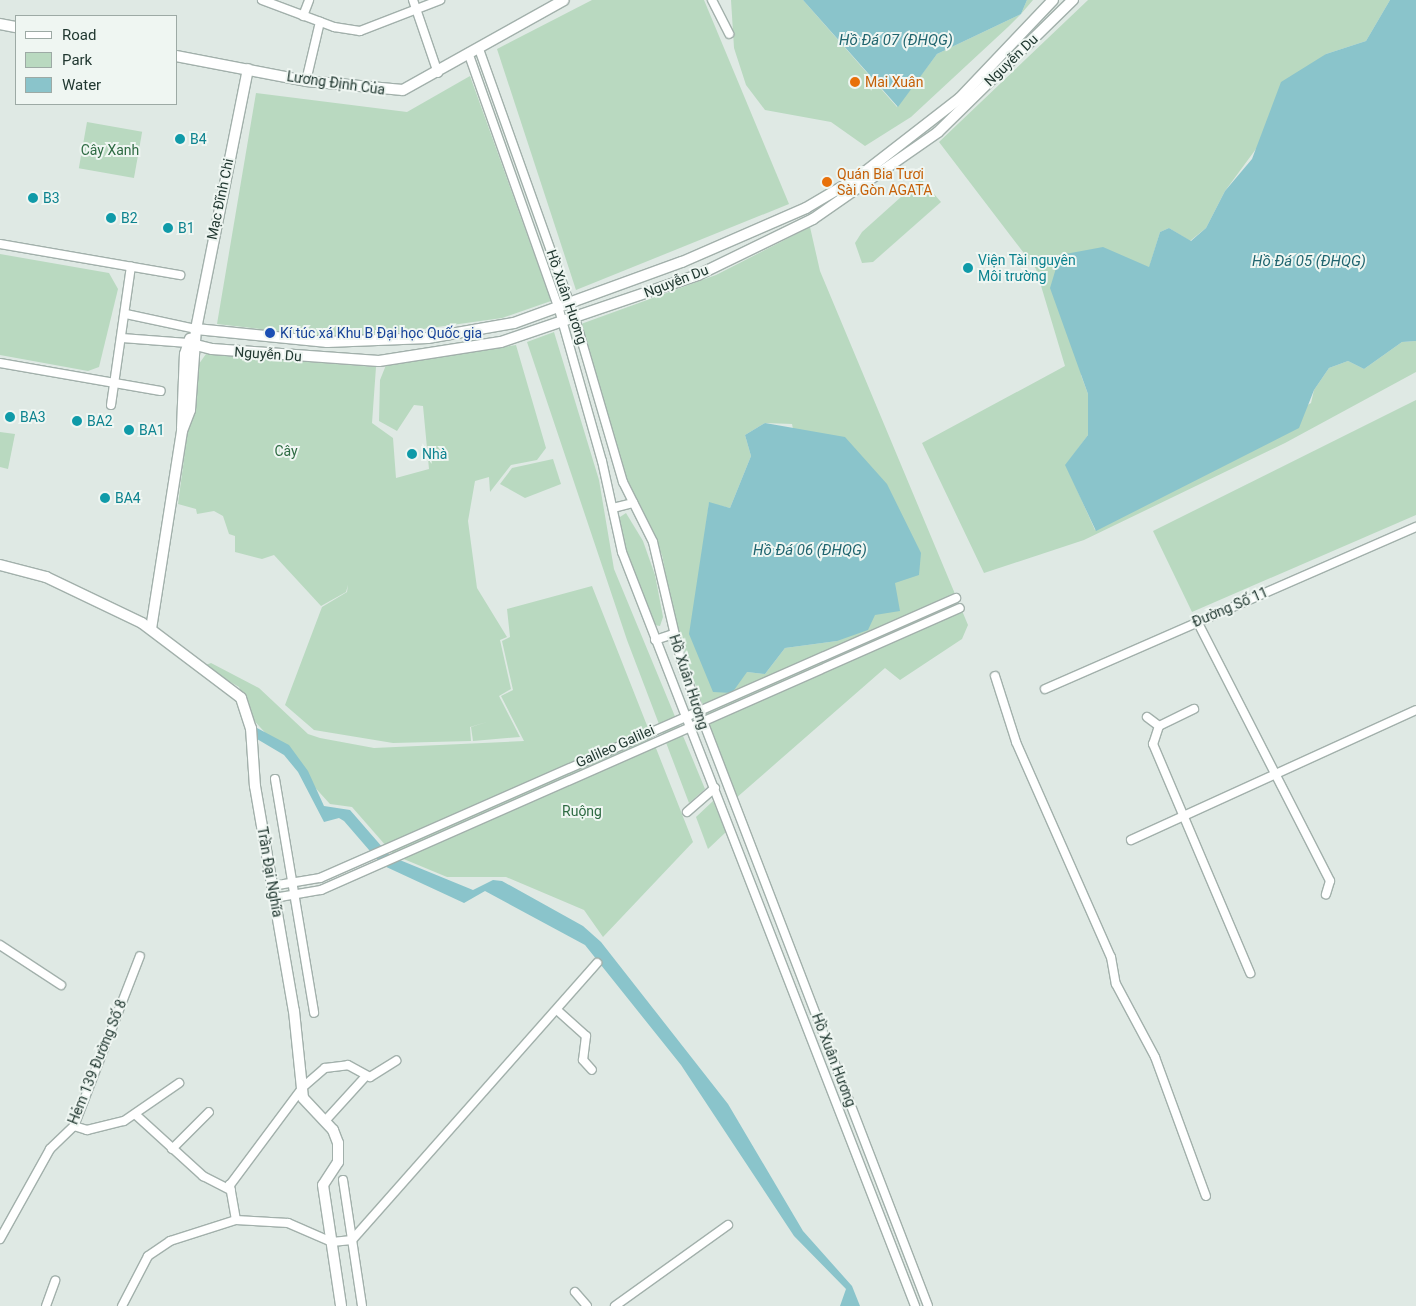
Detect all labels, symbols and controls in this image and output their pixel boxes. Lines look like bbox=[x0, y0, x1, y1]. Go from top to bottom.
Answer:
legend bbox=[15, 15, 178, 105]
text: Road bbox=[62, 26, 96, 44]
street label: Nguyễn Du bbox=[981, 30, 1041, 90]
water label: Hồ Đá 07 (ĐHQG) bbox=[839, 32, 953, 50]
text: Park bbox=[62, 51, 92, 69]
street label: Lương Định Của bbox=[286, 68, 386, 98]
place label: Mai Xuân bbox=[865, 74, 923, 90]
text: Water bbox=[62, 76, 101, 94]
marker: Mai Xuân bbox=[849, 76, 861, 88]
place label: B4 bbox=[190, 131, 207, 147]
marker: B4 bbox=[174, 133, 186, 145]
park label: Cây Xanh bbox=[81, 142, 139, 158]
street label: Mạc Đĩnh Chi bbox=[203, 157, 237, 241]
place label: Quán Bia Tươi Sài Gòn AGATA bbox=[837, 166, 932, 198]
marker: Quán Bia Tươi Sài Gòn AGATA bbox=[821, 176, 833, 188]
place label: B3 bbox=[43, 190, 60, 206]
marker: B3 bbox=[27, 192, 39, 204]
place label: B2 bbox=[121, 210, 138, 226]
marker: B2 bbox=[105, 212, 117, 224]
place label: B1 bbox=[178, 220, 195, 236]
marker: B1 bbox=[162, 222, 174, 234]
street label: Hồ Xuân Hương bbox=[543, 248, 591, 346]
place label: Viện Tài nguyên Môi trường bbox=[978, 252, 1076, 284]
water label: Hồ Đá 05 (ĐHQG) bbox=[1252, 253, 1366, 271]
street label: Nguyễn Du bbox=[641, 261, 711, 301]
marker: Viện Tài nguyên Môi trường bbox=[962, 262, 974, 274]
place label: Kí túc xá Khu B Đại học Quốc gia bbox=[280, 325, 482, 341]
marker: Kí túc xá Khu B Đại học Quốc gia bbox=[264, 327, 276, 339]
street label: Nguyễn Du bbox=[234, 343, 302, 365]
place label: BA3 bbox=[20, 409, 46, 425]
marker: BA3 bbox=[4, 411, 16, 423]
place label: BA2 bbox=[87, 413, 113, 429]
marker: BA2 bbox=[71, 415, 83, 427]
place label: BA1 bbox=[139, 422, 165, 438]
marker: BA1 bbox=[123, 424, 135, 436]
park label: Cây bbox=[274, 443, 298, 459]
place label: Nhà bbox=[422, 446, 447, 462]
marker: Nhà bbox=[406, 448, 418, 460]
place label: BA4 bbox=[115, 490, 141, 506]
marker: BA4 bbox=[99, 492, 111, 504]
water label: Hồ Đá 06 (ĐHQG) bbox=[753, 542, 867, 560]
street label: Đường Số 11 bbox=[1190, 584, 1270, 630]
street label: Hồ Xuân Hương bbox=[666, 632, 712, 732]
street label: Galileo Galilei bbox=[573, 721, 657, 771]
park label: Ruộng bbox=[562, 803, 602, 819]
street label: Trần Đại Nghĩa bbox=[254, 825, 286, 919]
street label: Hẻm 139 Đường Số 8 bbox=[64, 997, 130, 1127]
street label: Hồ Xuân Hương bbox=[808, 1011, 860, 1109]

